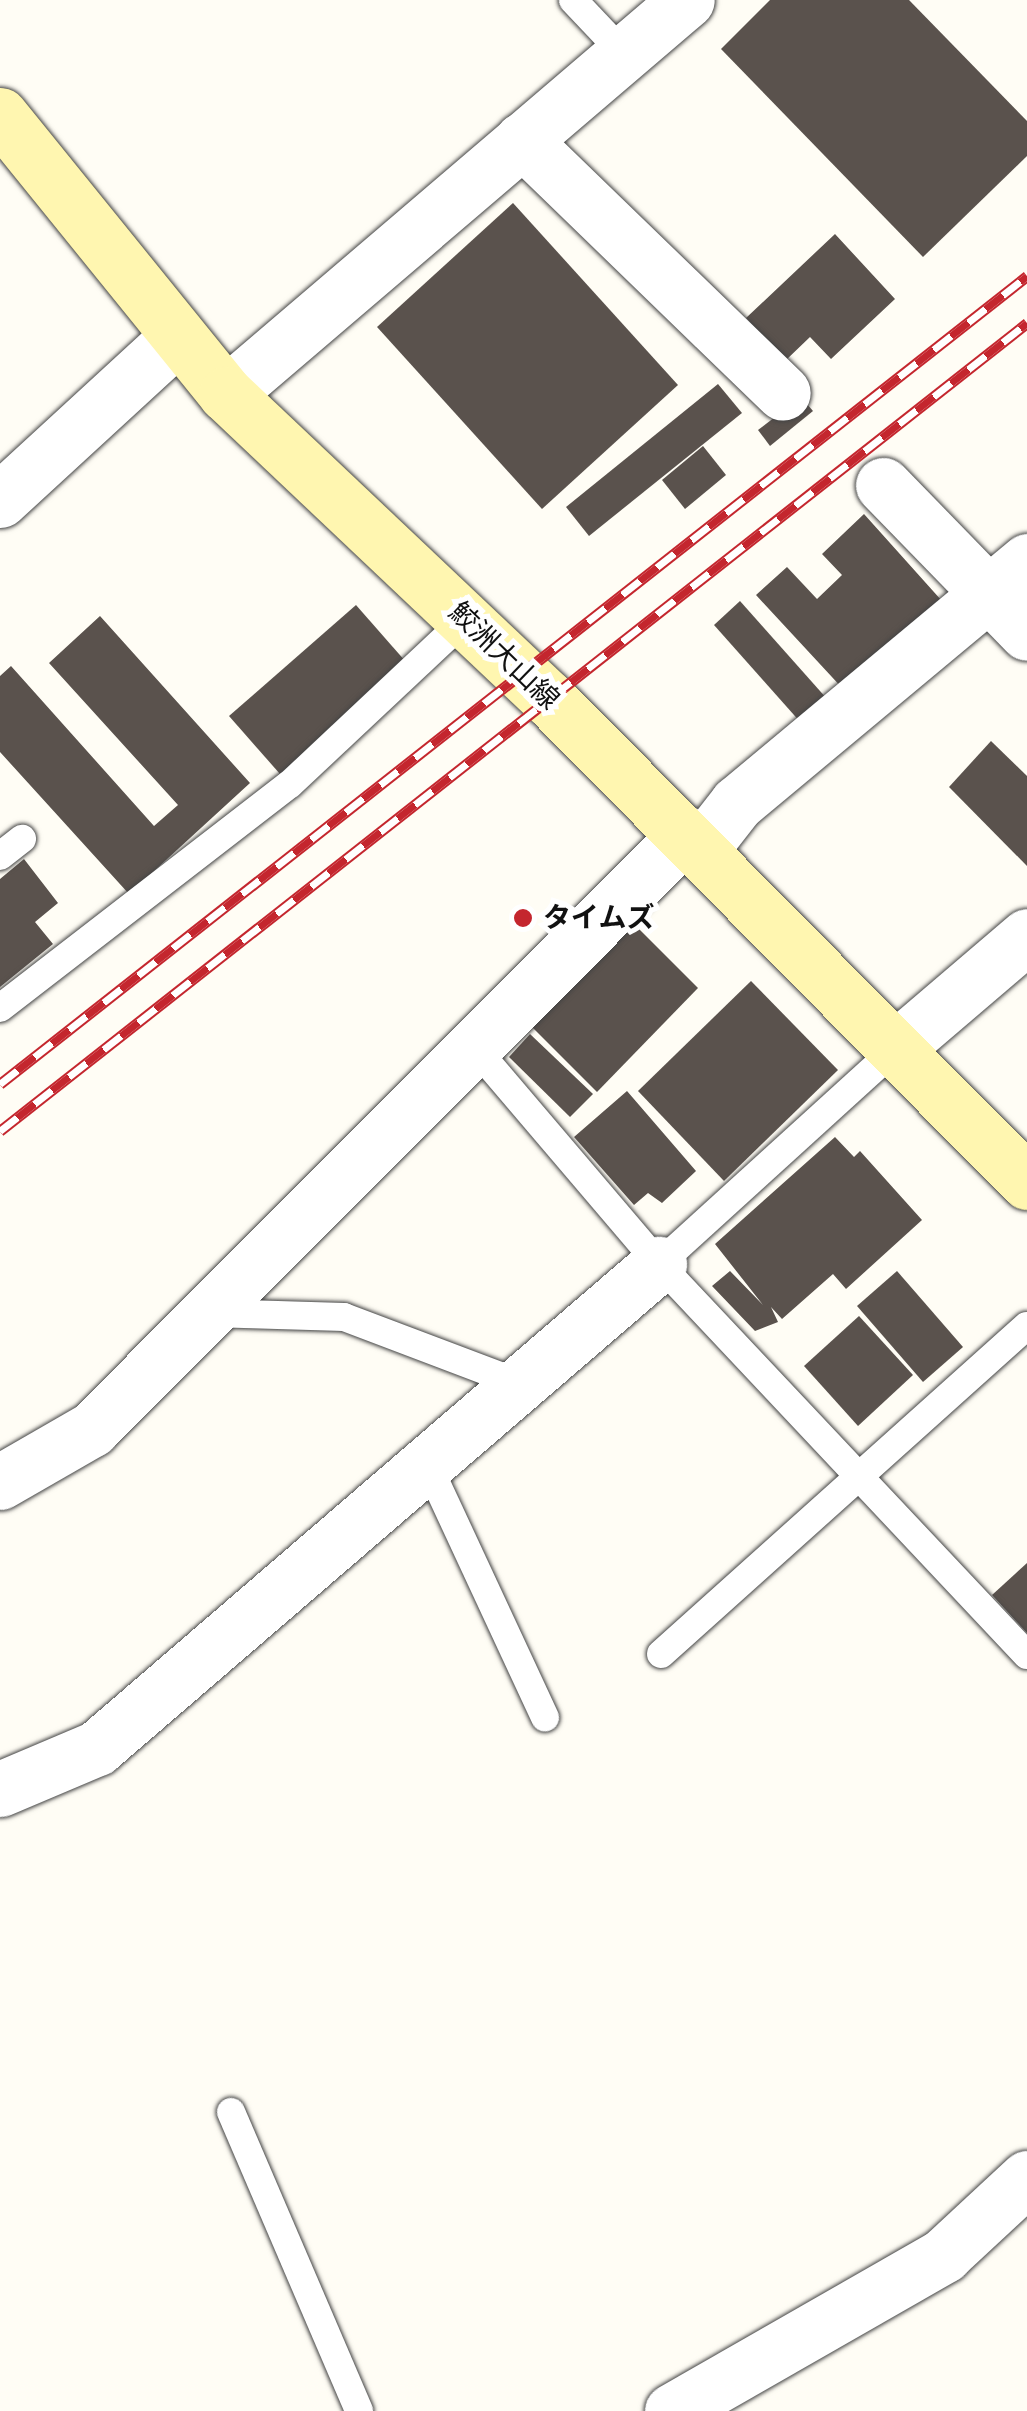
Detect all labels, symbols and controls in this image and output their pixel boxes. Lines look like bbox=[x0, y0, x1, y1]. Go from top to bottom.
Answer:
street label: 鮫洲大山線 bbox=[442, 595, 566, 717]
place label: タイムズ bbox=[543, 901, 655, 935]
marker: タイムズ bbox=[512, 907, 534, 929]

